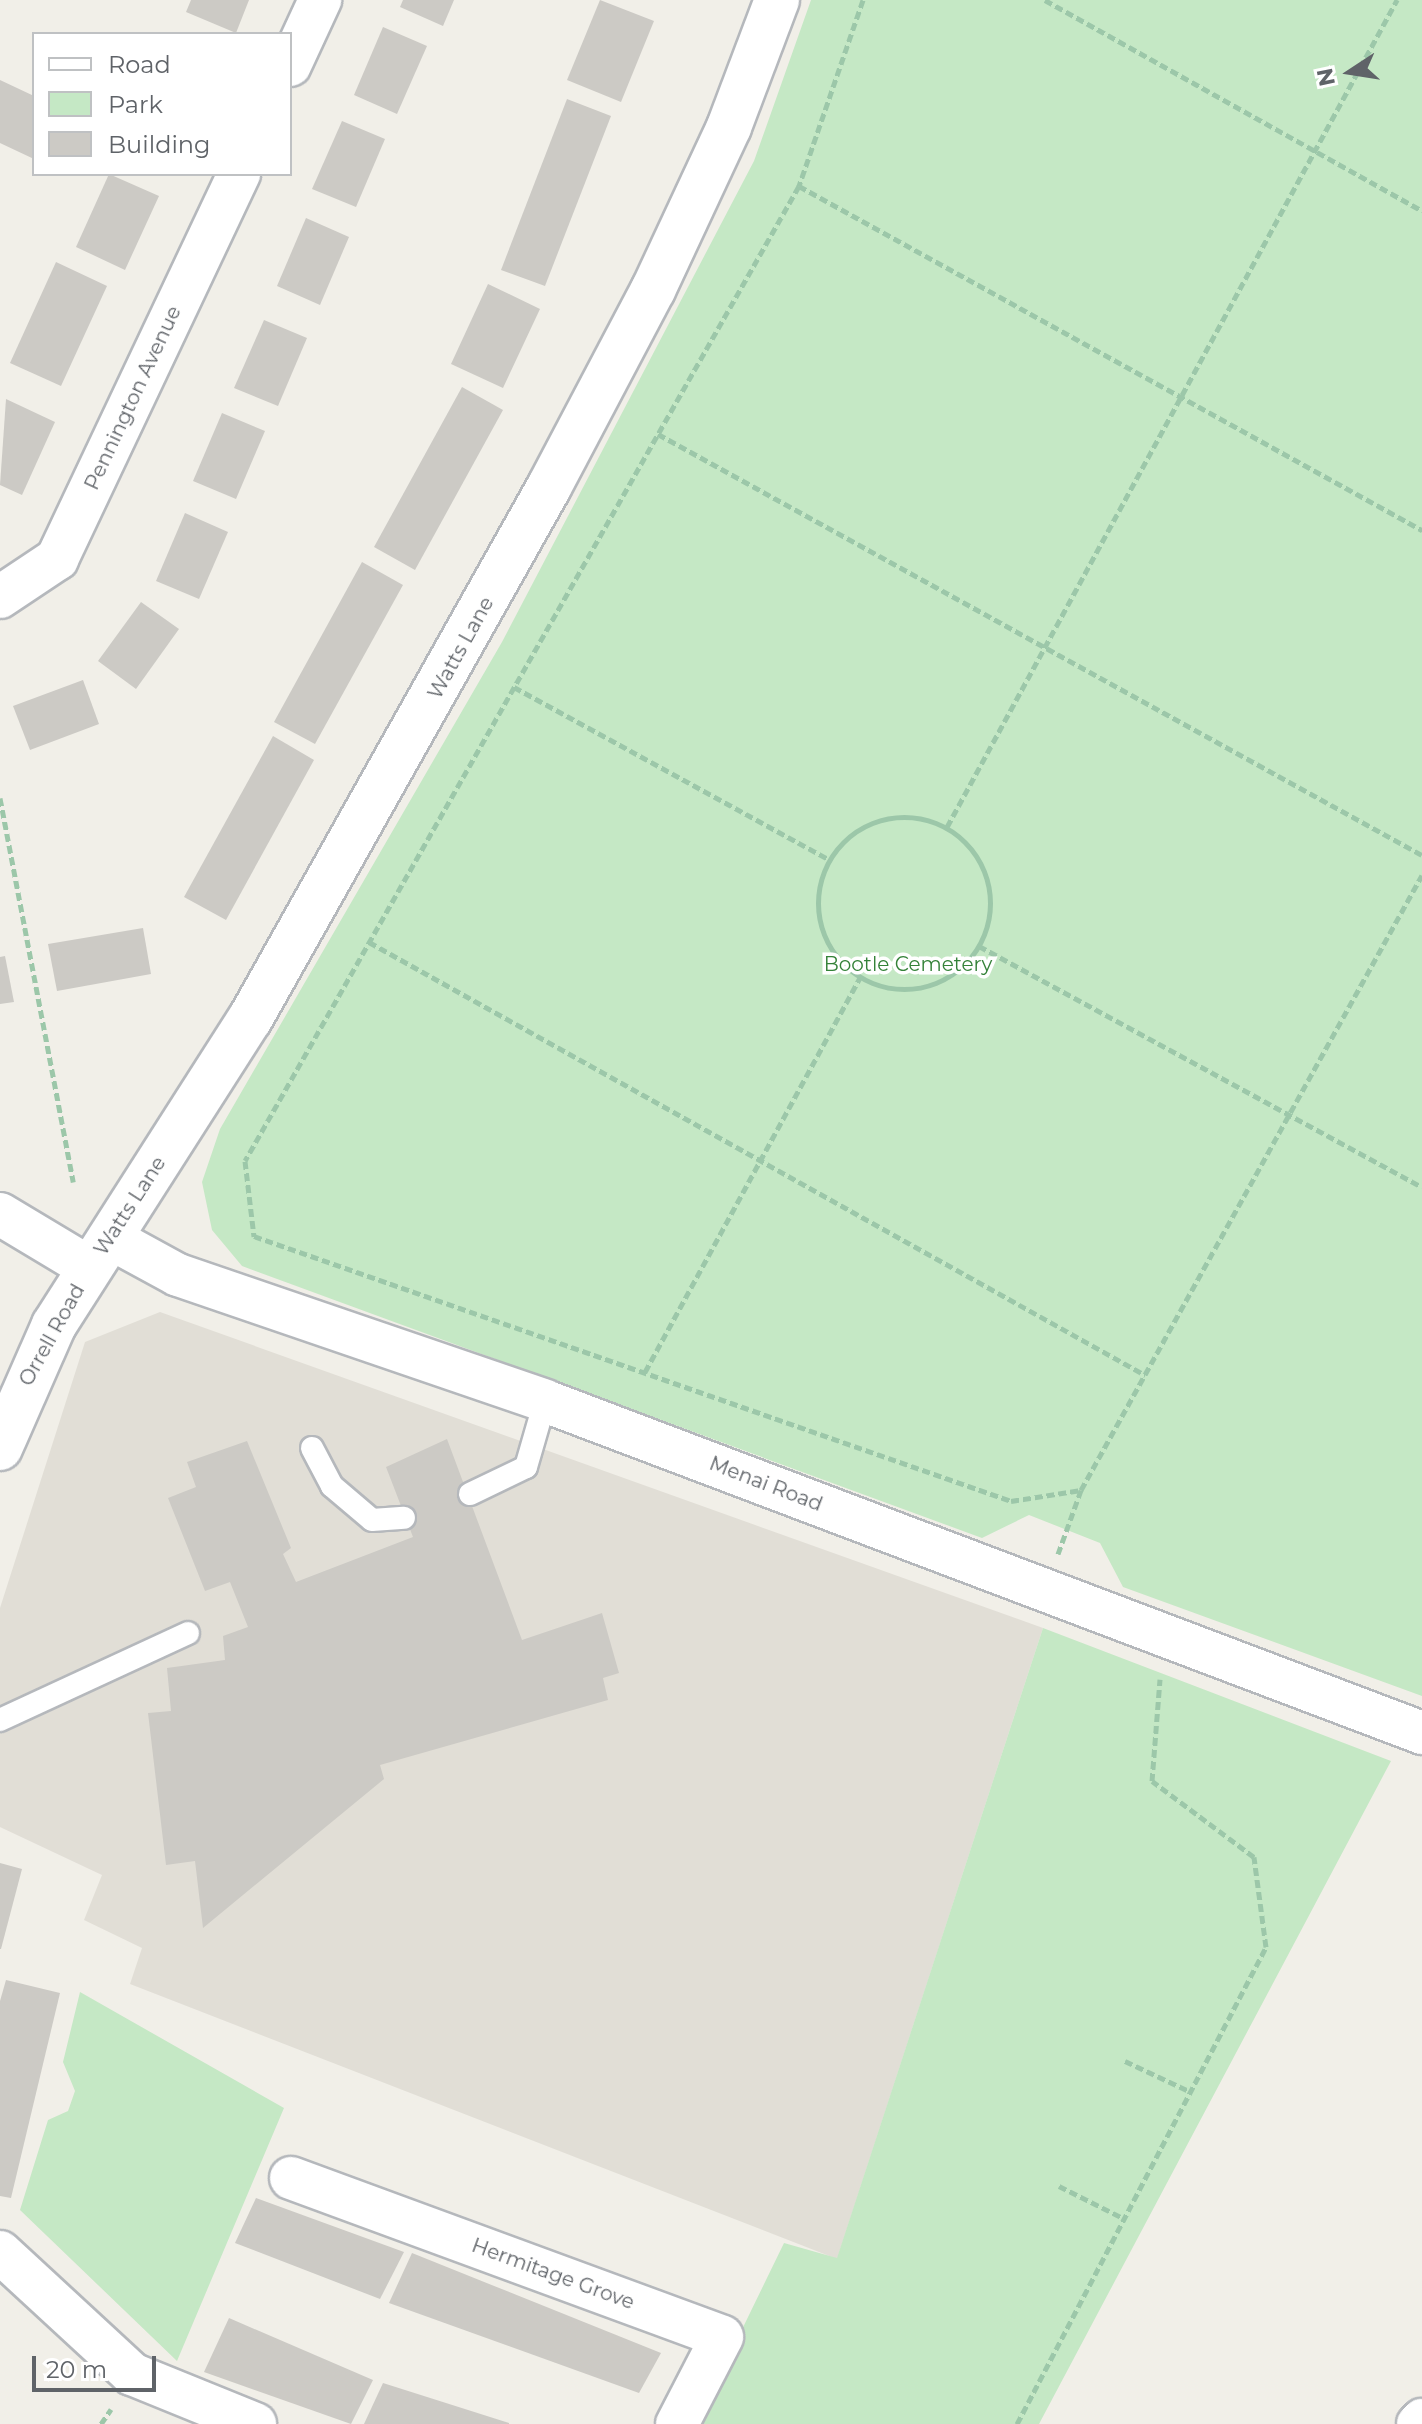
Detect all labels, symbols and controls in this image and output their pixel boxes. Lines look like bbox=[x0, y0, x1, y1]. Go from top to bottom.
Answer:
legend bbox=[32, 32, 292, 176]
north arrow bbox=[1310, 32, 1390, 112]
text: Road bbox=[108, 50, 171, 79]
text: N bbox=[1311, 66, 1341, 89]
text: Park bbox=[108, 90, 163, 119]
text: Building bbox=[108, 130, 211, 159]
street label: Pennington Avenue bbox=[80, 302, 186, 494]
street label: Watts Lane bbox=[423, 593, 499, 703]
park label: Bootle Cemetery bbox=[824, 952, 992, 976]
street label: Watts Lane bbox=[89, 1152, 171, 1260]
street label: Orrell Road bbox=[14, 1280, 90, 1390]
street label: Menai Road bbox=[706, 1451, 826, 1517]
street label: Hermitage Grove bbox=[468, 2233, 638, 2315]
scale bar bbox=[36, 2340, 160, 2390]
text: 20 m bbox=[46, 2355, 107, 2384]

